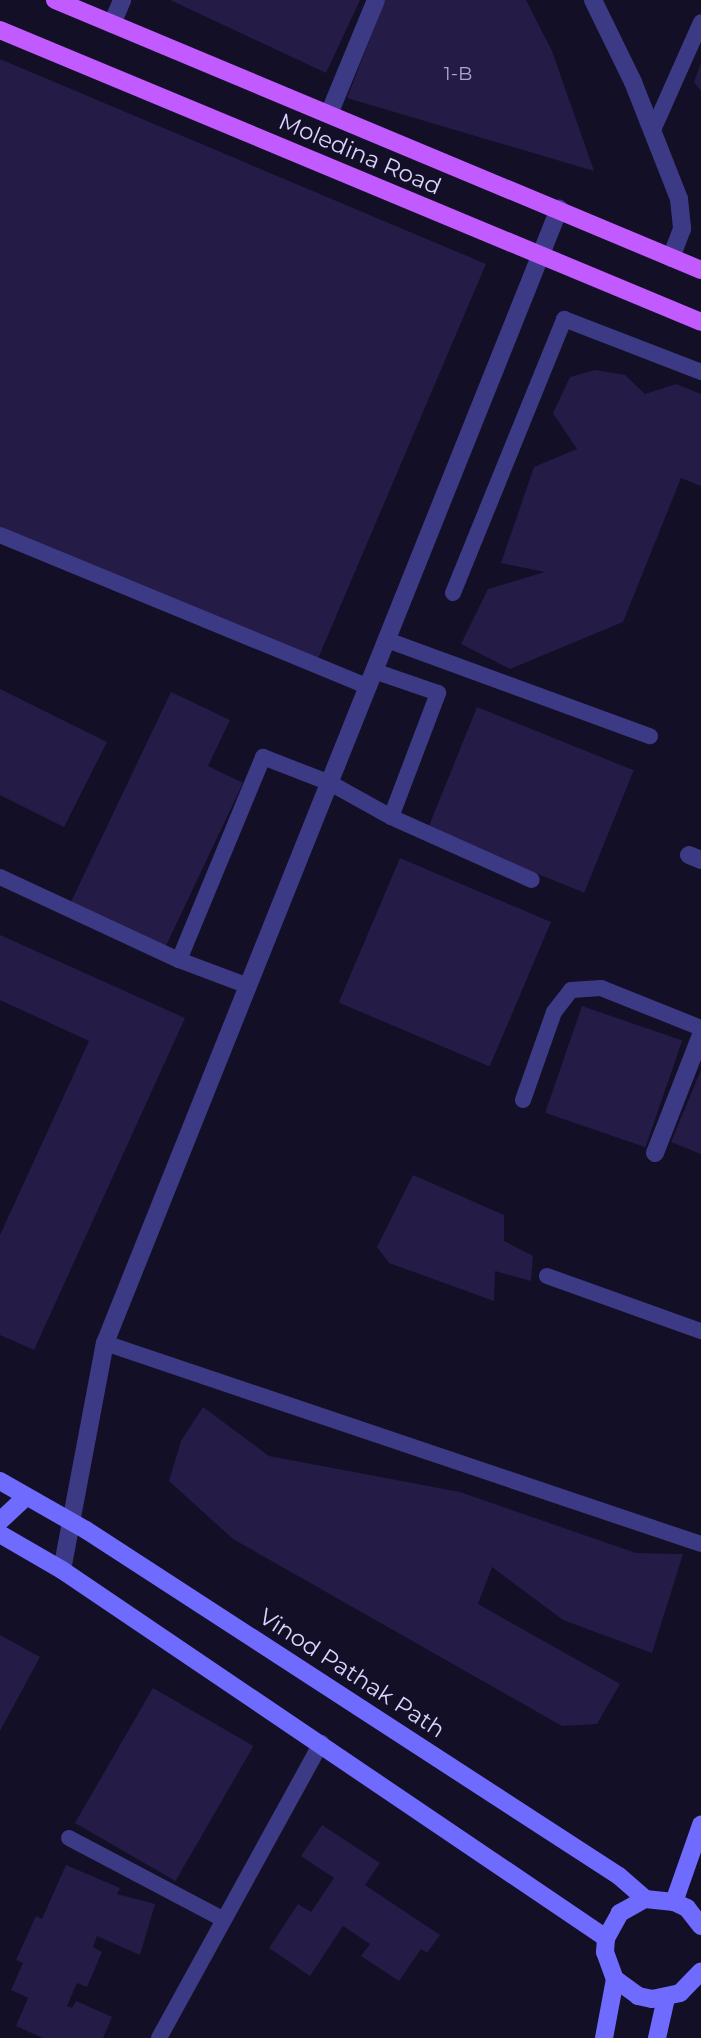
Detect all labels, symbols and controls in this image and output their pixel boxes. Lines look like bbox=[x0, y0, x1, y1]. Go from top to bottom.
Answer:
house number: 1-B bbox=[444, 63, 472, 85]
street label: Moledina Road bbox=[275, 107, 445, 201]
street label: Vinod Pathak Path bbox=[254, 1603, 450, 1743]

